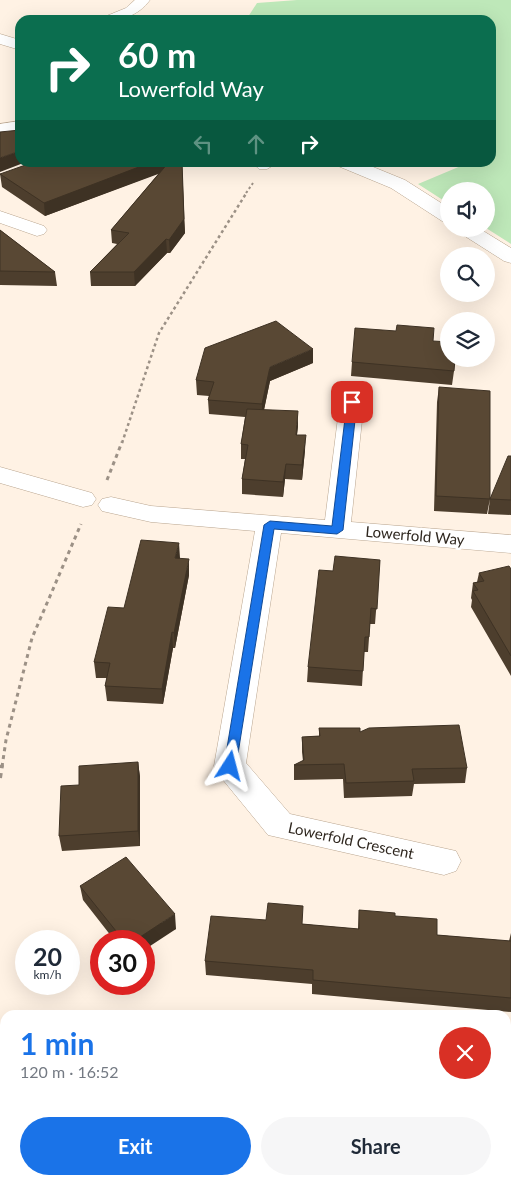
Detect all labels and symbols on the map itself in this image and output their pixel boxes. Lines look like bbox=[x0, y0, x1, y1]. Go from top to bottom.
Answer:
pin bbox=[331, 381, 373, 423]
street label: Lowerfold Way bbox=[365, 522, 466, 548]
position arrow bbox=[203, 739, 255, 791]
street label: Lowerfold Crescent bbox=[287, 818, 416, 862]
speed limit sign: 30 bbox=[90, 930, 155, 995]

